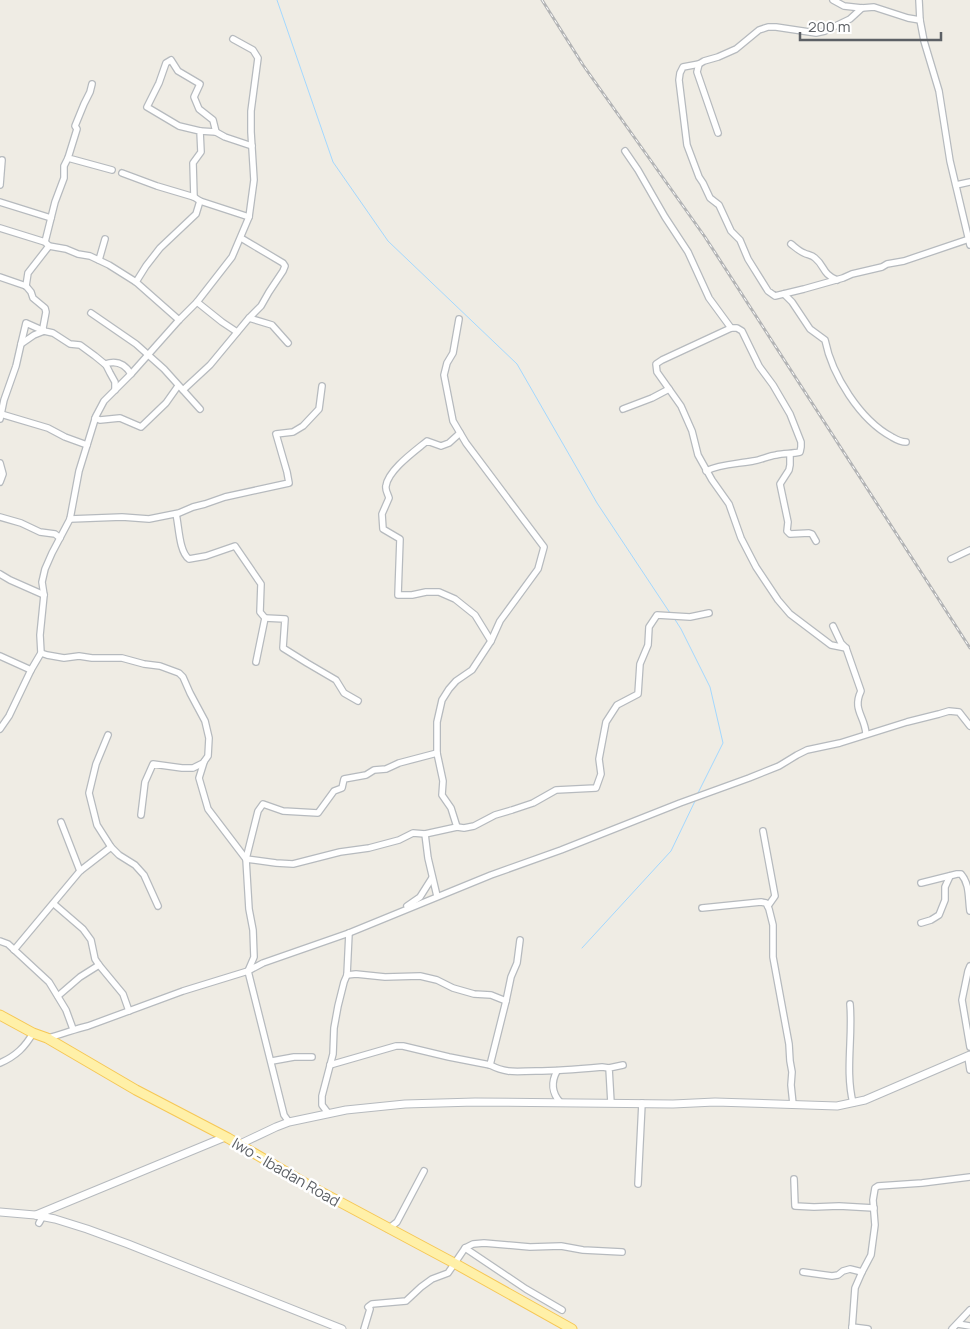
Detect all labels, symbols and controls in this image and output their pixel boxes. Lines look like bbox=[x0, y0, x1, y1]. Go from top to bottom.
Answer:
scale bar bbox=[800, 10, 941, 42]
text: 200 m bbox=[808, 16, 851, 37]
street label: Iwo - Ibadan Road bbox=[228, 1133, 344, 1211]

